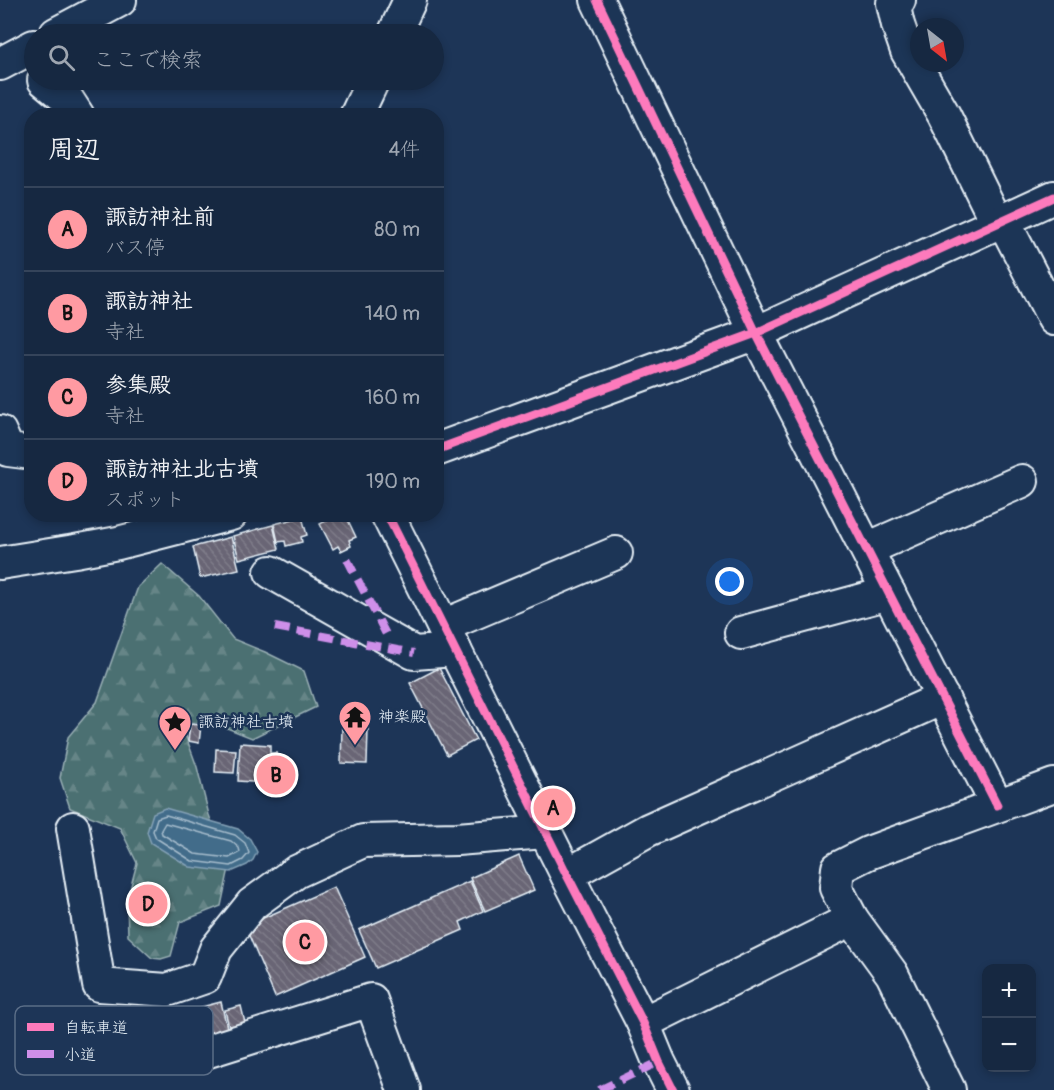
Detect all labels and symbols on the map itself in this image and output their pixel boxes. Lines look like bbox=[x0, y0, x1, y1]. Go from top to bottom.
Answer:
north arrow bbox=[910, 18, 964, 72]
your location bbox=[715, 567, 744, 596]
temple icon: 神楽殿 bbox=[337, 699, 373, 746]
place icon: 諏訪神社古墳 bbox=[157, 704, 193, 751]
place label: 神楽殿 bbox=[378, 707, 426, 727]
place label: 諏訪神社古墳 bbox=[198, 712, 294, 732]
pin: B bbox=[256, 752, 296, 798]
pin: A bbox=[534, 786, 572, 830]
pin: D bbox=[128, 882, 168, 926]
pin: C bbox=[286, 920, 324, 964]
legend bbox=[15, 1006, 213, 1075]
text: 自転車道 bbox=[64, 1018, 128, 1038]
text: 小道 bbox=[64, 1045, 96, 1065]

